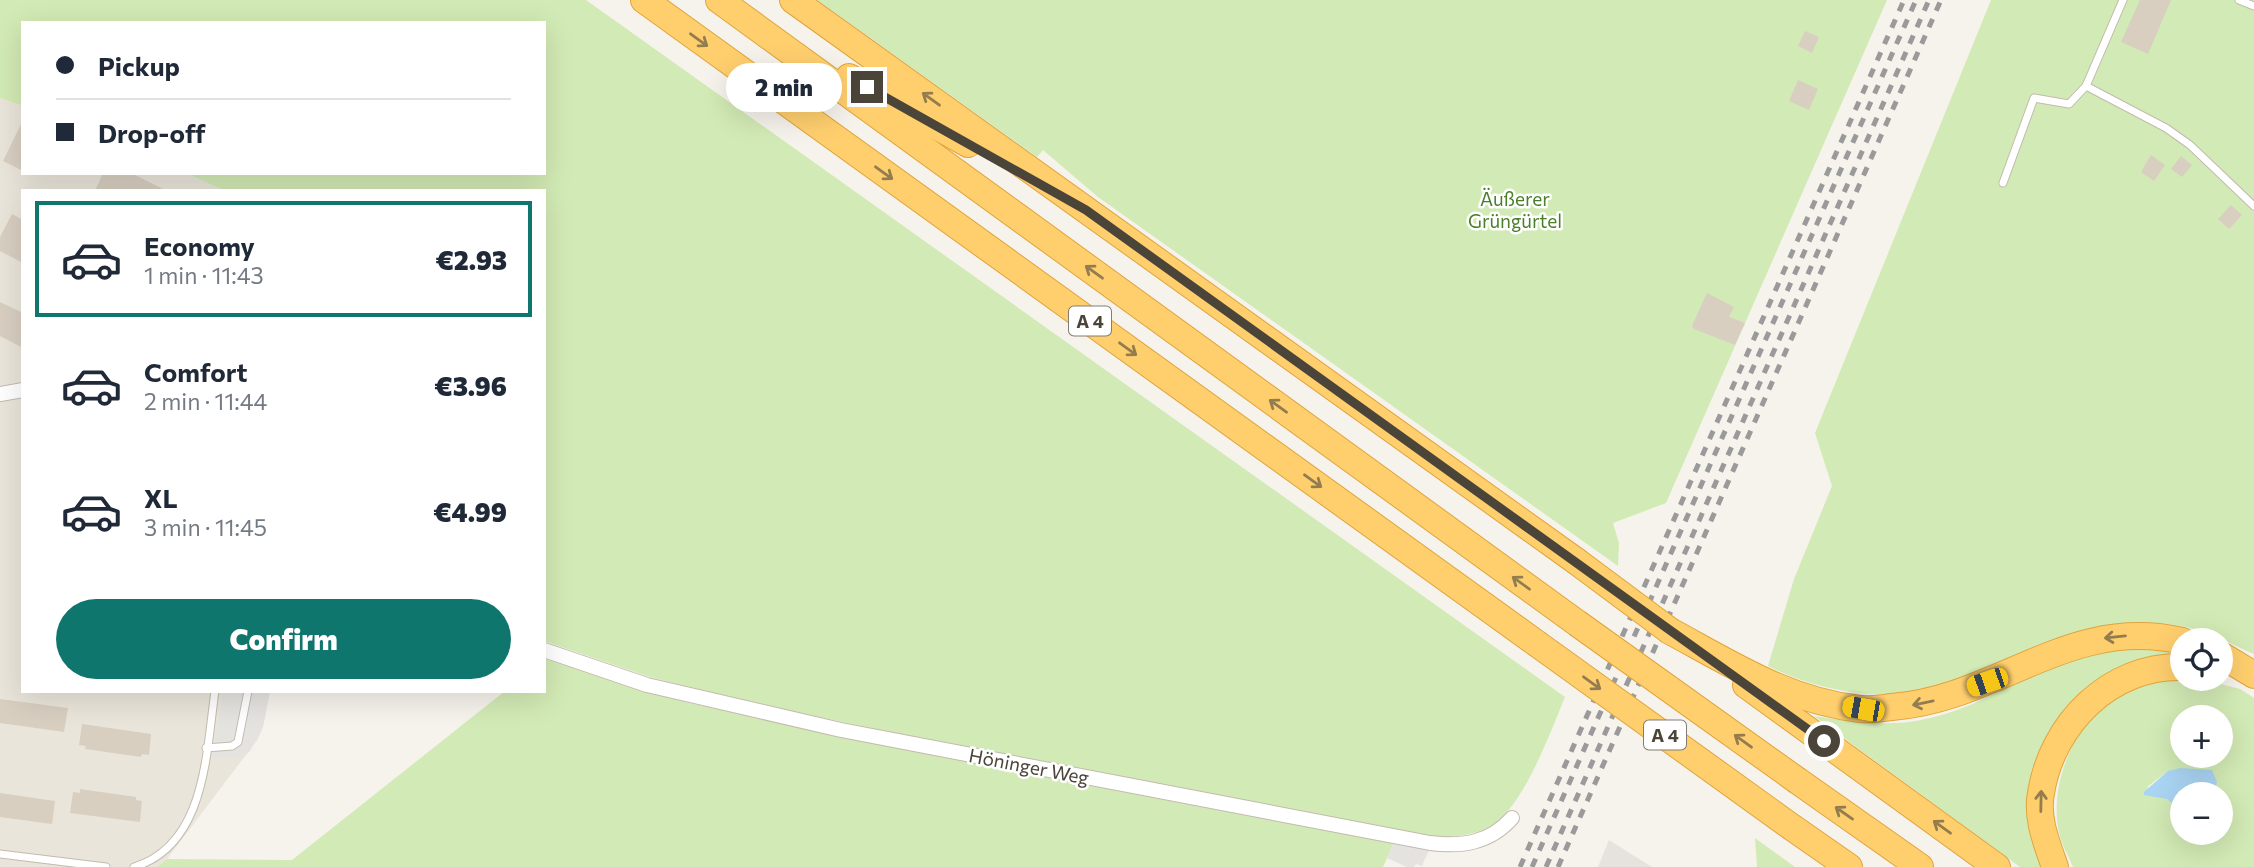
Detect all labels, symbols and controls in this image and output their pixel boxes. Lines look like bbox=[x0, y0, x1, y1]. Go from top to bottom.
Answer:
one-way arrow bbox=[689, 33, 708, 47]
text: Pickup bbox=[98, 50, 180, 81]
callout: 2 min bbox=[727, 62, 842, 112]
route end bbox=[851, 71, 883, 103]
text: 2 min bbox=[755, 73, 813, 101]
one-way arrow bbox=[921, 92, 940, 107]
text: Drop-off bbox=[98, 117, 205, 148]
one-way arrow bbox=[874, 165, 893, 180]
park label: Äußerer Grüngürtel bbox=[1468, 187, 1562, 232]
icon: car bbox=[60, 228, 123, 291]
text: Economy bbox=[144, 230, 255, 261]
text: €2.93 bbox=[435, 244, 507, 275]
text: 1 min · 11:43 bbox=[144, 261, 264, 289]
one-way arrow bbox=[1085, 265, 1104, 279]
road number: A 4 bbox=[1069, 306, 1111, 335]
one-way arrow bbox=[1118, 341, 1137, 356]
icon: car bbox=[60, 354, 123, 417]
text: Comfort bbox=[144, 356, 247, 387]
text: €3.96 bbox=[434, 370, 507, 401]
text: 2 min · 11:44 bbox=[144, 387, 267, 415]
one-way arrow bbox=[1269, 399, 1288, 413]
one-way arrow bbox=[1303, 474, 1322, 489]
icon: car bbox=[60, 480, 123, 543]
text: XL bbox=[144, 482, 178, 513]
text: €4.99 bbox=[433, 496, 507, 527]
text: 3 min · 11:45 bbox=[144, 513, 267, 541]
one-way arrow bbox=[1512, 576, 1531, 591]
button: Confirm bbox=[56, 599, 511, 679]
map controls bbox=[2170, 628, 2233, 845]
button: locate bbox=[2170, 628, 2233, 691]
one-way arrow bbox=[2104, 631, 2127, 644]
car bbox=[1964, 665, 2011, 699]
one-way arrow bbox=[1582, 676, 1601, 690]
car bbox=[1841, 695, 1886, 723]
one-way arrow bbox=[1912, 697, 1935, 710]
button: + bbox=[2170, 705, 2233, 768]
road number: A 4 bbox=[1644, 720, 1686, 750]
route start bbox=[1808, 725, 1840, 757]
one-way arrow bbox=[1734, 734, 1753, 748]
street label: Höninger Weg bbox=[967, 743, 1091, 789]
button: − bbox=[2170, 782, 2233, 845]
one-way arrow bbox=[2035, 790, 2048, 813]
one-way arrow bbox=[1835, 806, 1854, 820]
one-way arrow bbox=[1933, 819, 1952, 834]

